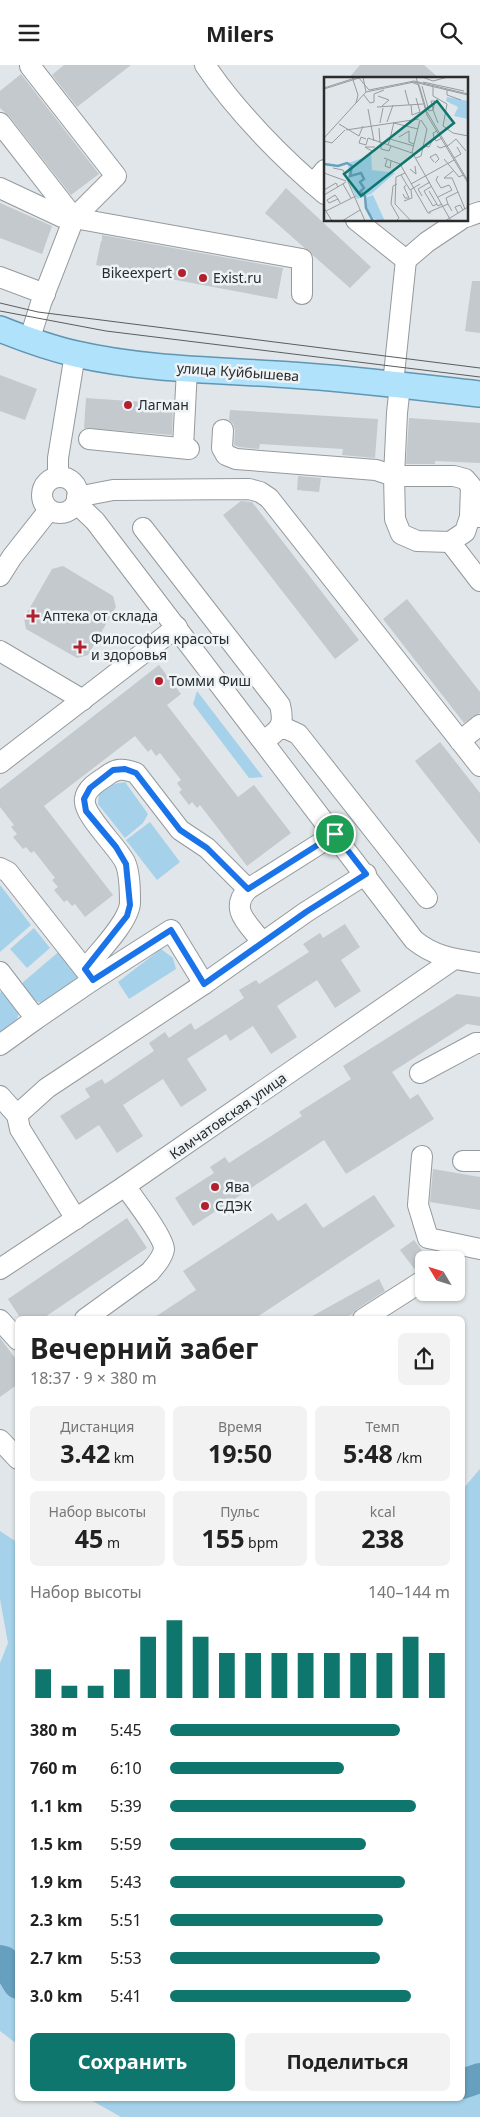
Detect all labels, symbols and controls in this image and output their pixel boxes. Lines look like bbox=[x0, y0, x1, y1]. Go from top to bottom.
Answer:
text: Milers bbox=[206, 18, 274, 48]
icon: menu bbox=[15, 19, 43, 47]
icon: search bbox=[437, 19, 465, 47]
inset map bbox=[324, 77, 468, 221]
place label: Bikeexpert bbox=[102, 263, 172, 282]
marker: Bikeexpert bbox=[176, 267, 188, 279]
place label: Exist.ru bbox=[213, 268, 262, 287]
marker: Exist.ru bbox=[197, 272, 209, 284]
street label: улица Куйбышева bbox=[176, 358, 300, 385]
place label: Лагман bbox=[138, 395, 189, 414]
marker: Лагман bbox=[122, 399, 134, 411]
place label: Аптека от склада bbox=[43, 606, 158, 625]
marker: Аптека от склада bbox=[27, 610, 39, 622]
place label: Философия красоты и здоровья bbox=[91, 629, 229, 664]
marker: Философия красоты и здоровья bbox=[73, 640, 87, 654]
place label: Томми Фиш bbox=[169, 671, 251, 690]
marker: Томми Фиш bbox=[153, 675, 165, 687]
pin bbox=[314, 813, 356, 855]
icon: arrive bbox=[321, 820, 349, 848]
street label: Камчатовская улица bbox=[165, 1068, 290, 1163]
place label: Ява bbox=[225, 1177, 250, 1196]
marker: Ява bbox=[209, 1181, 221, 1193]
place label: СДЭК bbox=[215, 1196, 252, 1215]
marker: СДЭК bbox=[199, 1200, 211, 1212]
north arrow bbox=[415, 1251, 465, 1301]
map controls bbox=[415, 1251, 465, 1301]
text: Вечерний забег bbox=[30, 1329, 258, 1367]
button: share bbox=[398, 1333, 450, 1385]
text: 18:37 · 9 × 380 m bbox=[30, 1367, 157, 1389]
text: Дистанция bbox=[60, 1417, 134, 1436]
text: Время bbox=[218, 1417, 262, 1436]
text: Темп bbox=[366, 1417, 400, 1436]
text: 3.42 bbox=[60, 1436, 110, 1470]
text: 19:50 bbox=[208, 1436, 272, 1470]
text: 5:48 bbox=[343, 1436, 393, 1470]
text: km bbox=[110, 1448, 134, 1467]
text: /km bbox=[393, 1448, 422, 1467]
text: Набор высоты bbox=[49, 1502, 146, 1521]
text: Пульс bbox=[220, 1502, 260, 1521]
text: kcal bbox=[370, 1502, 396, 1521]
text: 45 bbox=[75, 1521, 103, 1555]
text: 155 bbox=[202, 1521, 244, 1555]
text: 238 bbox=[361, 1521, 404, 1555]
text: m bbox=[103, 1533, 120, 1552]
text: bpm bbox=[244, 1533, 278, 1552]
text: Набор высоты bbox=[30, 1581, 142, 1603]
text: 140–144 m bbox=[368, 1581, 450, 1603]
text: 380 m bbox=[30, 1719, 77, 1741]
text: 5:45 bbox=[110, 1719, 142, 1741]
text: 760 m bbox=[30, 1757, 77, 1779]
text: 6:10 bbox=[110, 1757, 142, 1779]
text: 1.1 km bbox=[30, 1795, 82, 1817]
text: 5:39 bbox=[110, 1795, 142, 1817]
text: 1.5 km bbox=[30, 1833, 82, 1855]
text: 5:59 bbox=[110, 1833, 142, 1855]
text: 1.9 km bbox=[30, 1871, 82, 1893]
text: 5:43 bbox=[110, 1871, 142, 1893]
text: 2.3 km bbox=[30, 1909, 82, 1931]
text: 5:51 bbox=[110, 1909, 142, 1931]
text: 2.7 km bbox=[30, 1947, 82, 1969]
text: 5:53 bbox=[110, 1947, 142, 1969]
text: 3.0 km bbox=[30, 1985, 82, 2007]
text: 5:41 bbox=[110, 1985, 142, 2007]
button: Сохранить bbox=[30, 2033, 235, 2091]
button: Поделиться bbox=[245, 2033, 450, 2091]

